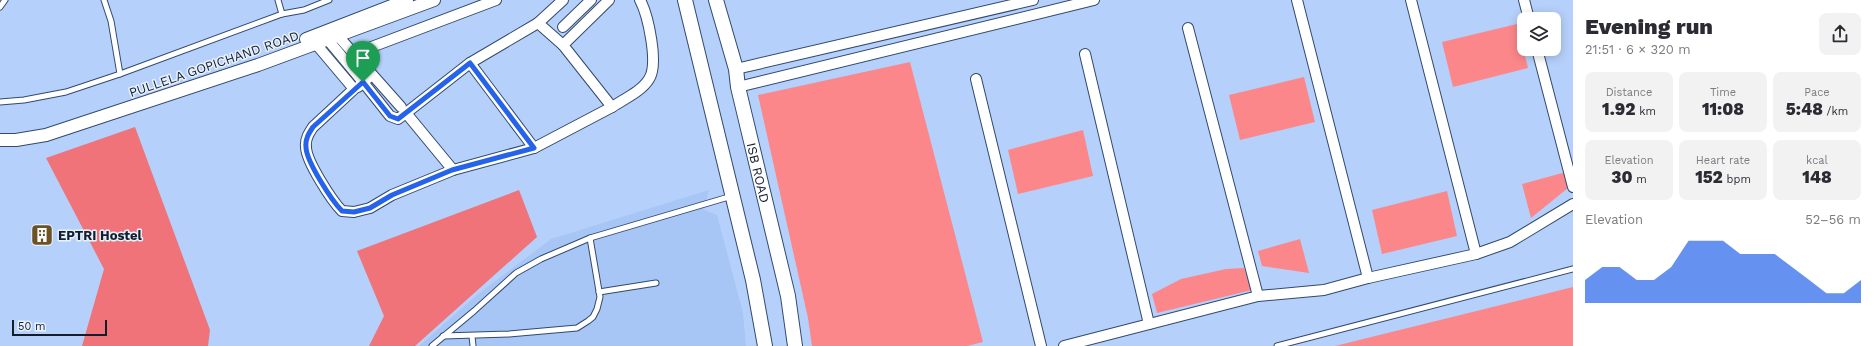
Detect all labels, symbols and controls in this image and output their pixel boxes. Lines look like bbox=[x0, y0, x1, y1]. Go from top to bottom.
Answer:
map controls bbox=[1517, 12, 1561, 56]
button: layers bbox=[1517, 12, 1561, 56]
button: share bbox=[1819, 13, 1861, 55]
text: Evening run bbox=[1585, 14, 1713, 39]
street label: PULLELA GOPICHAND ROAD bbox=[127, 28, 301, 100]
pin bbox=[346, 41, 380, 82]
text: 21:51 · 6 × 320 m bbox=[1585, 42, 1691, 57]
icon: arrive bbox=[352, 47, 374, 69]
text: Distance bbox=[1606, 86, 1652, 99]
text: Time bbox=[1710, 86, 1736, 99]
text: Pace bbox=[1804, 86, 1830, 99]
text: 1.92 bbox=[1602, 99, 1635, 119]
text: 11:08 bbox=[1702, 99, 1744, 119]
text: 5:48 bbox=[1786, 99, 1823, 119]
text: km bbox=[1635, 105, 1656, 118]
text: /km bbox=[1823, 105, 1848, 118]
street label: ISB ROAD bbox=[744, 141, 773, 204]
text: Elevation bbox=[1604, 154, 1654, 167]
text: Heart rate bbox=[1696, 154, 1750, 167]
text: kcal bbox=[1806, 154, 1828, 167]
text: 30 bbox=[1611, 167, 1632, 187]
text: 152 bbox=[1695, 167, 1723, 187]
text: 148 bbox=[1802, 167, 1832, 187]
text: m bbox=[1632, 173, 1647, 186]
text: bpm bbox=[1723, 173, 1751, 186]
text: Elevation bbox=[1585, 212, 1643, 227]
text: 52–56 m bbox=[1805, 212, 1861, 227]
building icon: EPTRI Hostel bbox=[29, 222, 55, 248]
place label: EPTRI Hostel bbox=[58, 228, 143, 243]
scale bar bbox=[12, 318, 107, 337]
text: 50 m bbox=[18, 320, 45, 333]

